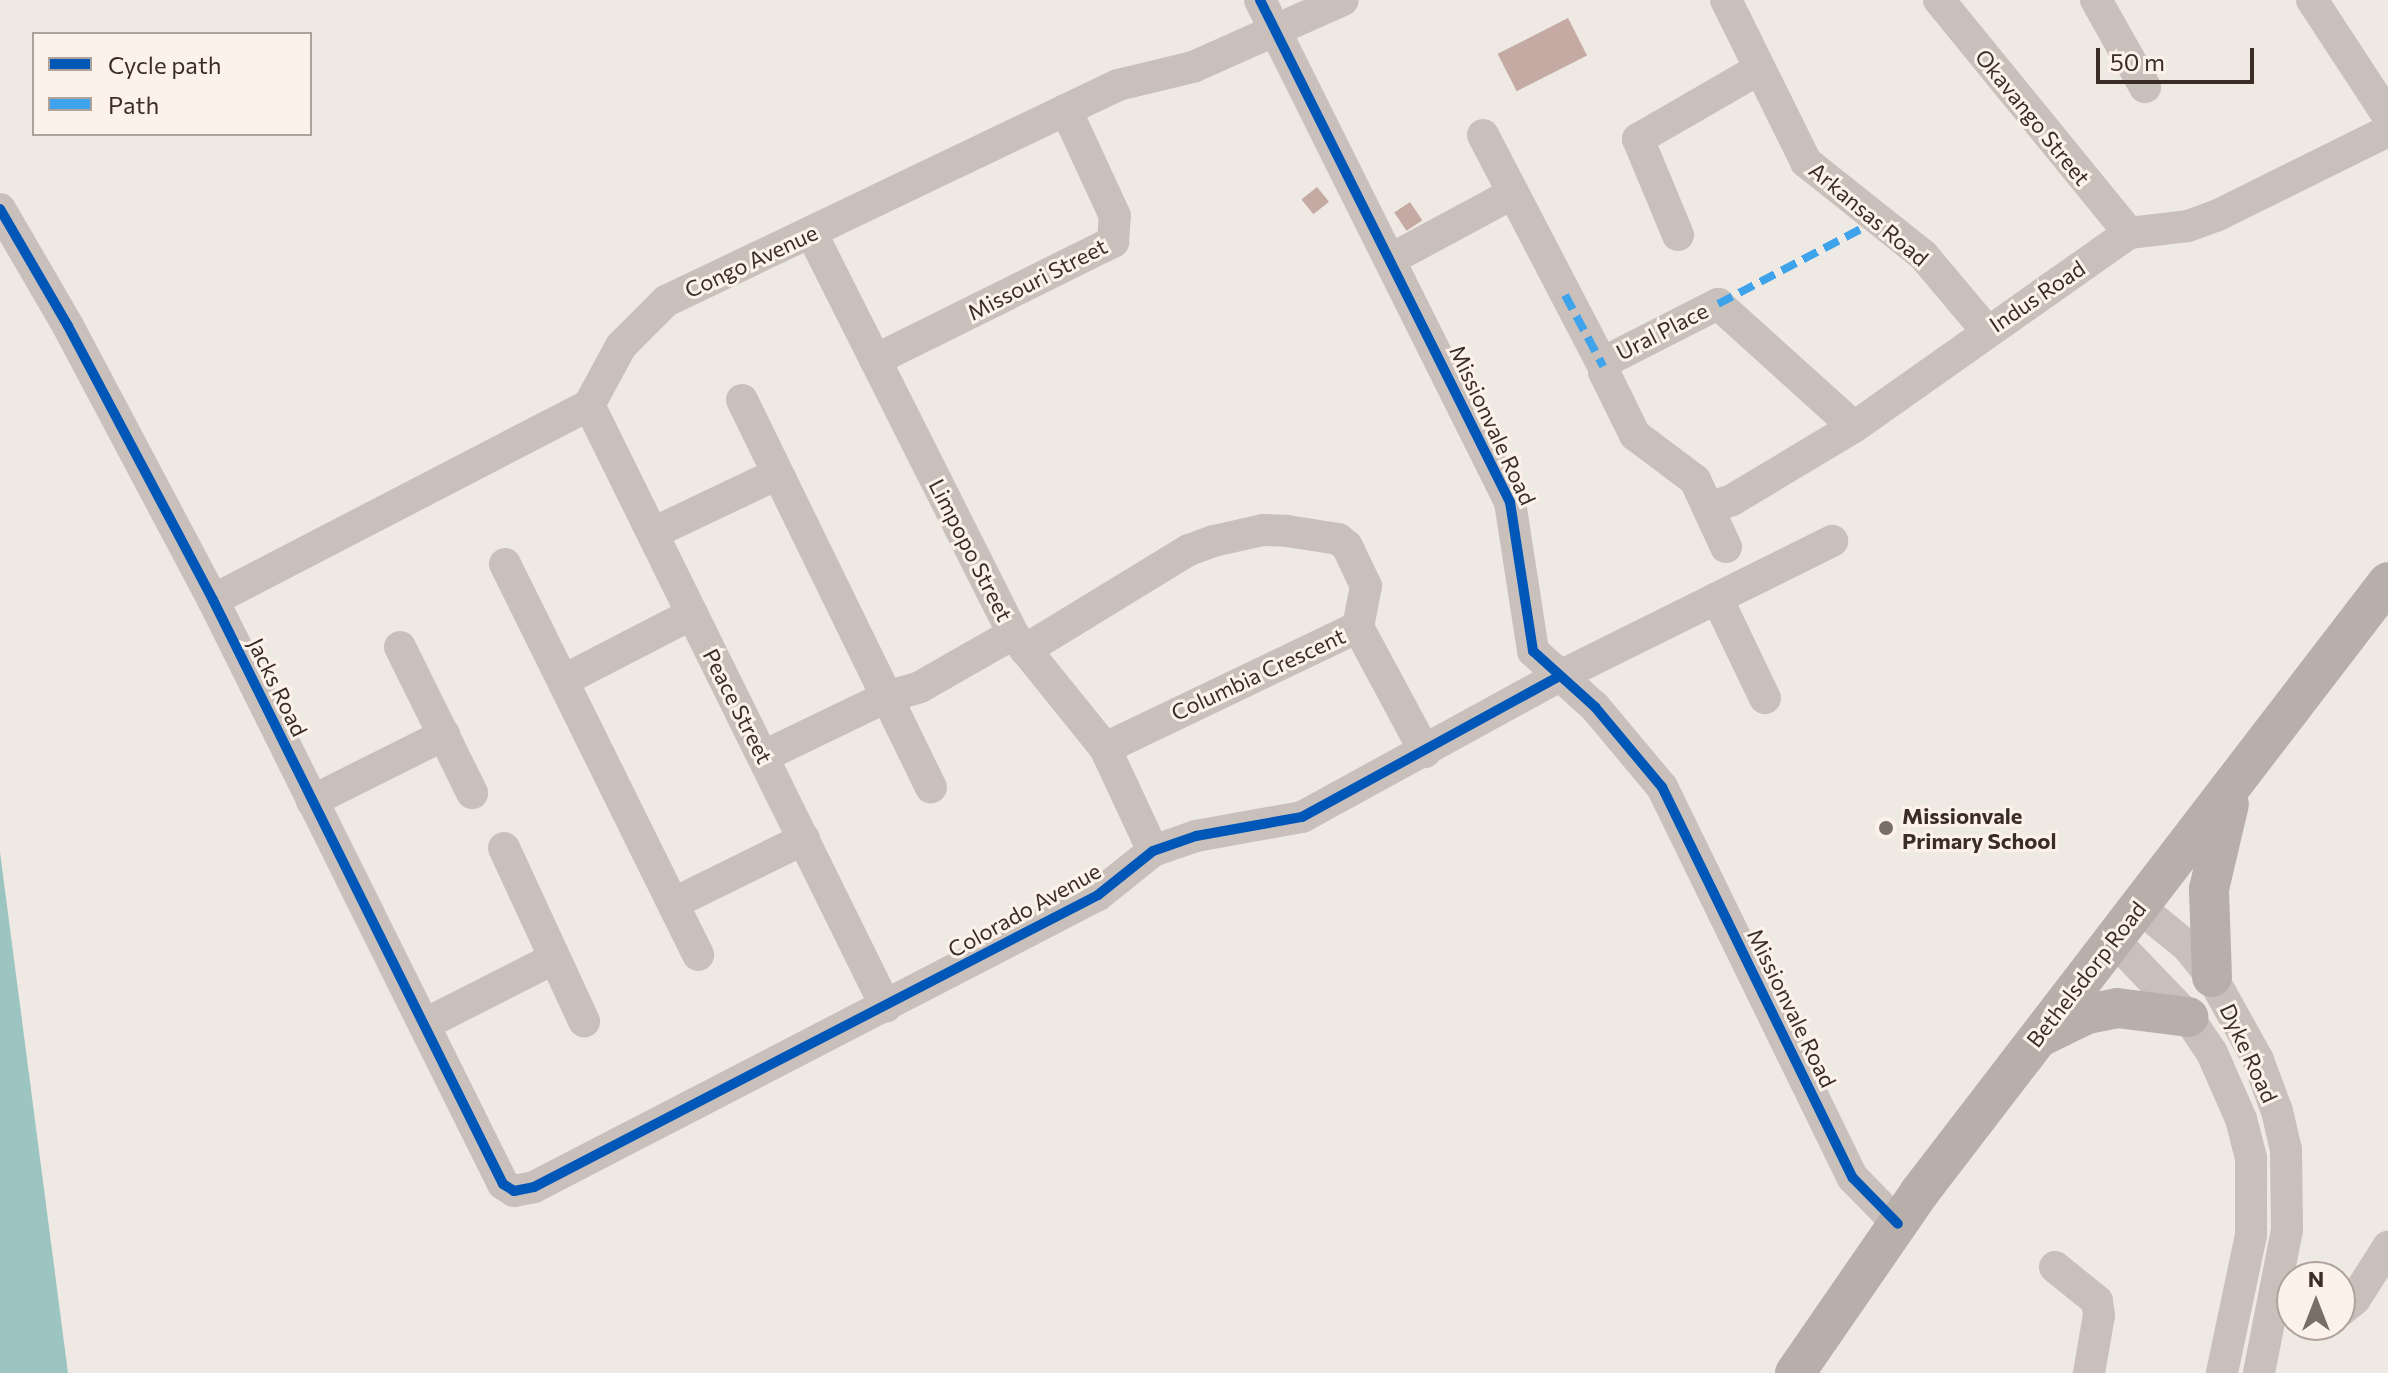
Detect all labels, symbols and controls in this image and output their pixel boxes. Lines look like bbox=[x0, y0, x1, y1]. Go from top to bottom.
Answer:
legend bbox=[32, 32, 312, 136]
scale bar bbox=[2100, 32, 2258, 82]
street label: Okavango Street bbox=[1970, 44, 2096, 190]
text: 50 m bbox=[2110, 47, 2165, 76]
text: Cycle path bbox=[108, 50, 222, 79]
text: Path bbox=[108, 90, 159, 119]
street label: Arkansas Road bbox=[1804, 157, 1934, 271]
street label: Congo Avenue bbox=[681, 219, 821, 303]
street label: Missouri Street bbox=[963, 233, 1111, 325]
street label: Indus Road bbox=[1984, 254, 2090, 338]
street label: Ural Place bbox=[1612, 297, 1712, 365]
street label: Missionvale Road bbox=[1444, 341, 1542, 509]
street label: Limpopo Street bbox=[924, 474, 1018, 626]
street label: Columbia Crescent bbox=[1167, 622, 1349, 726]
street label: Jacks Road bbox=[243, 633, 313, 741]
street label: Peace Street bbox=[698, 644, 778, 768]
place label: Missionvale Primary School bbox=[1902, 802, 2057, 854]
marker: Missionvale Primary School bbox=[1877, 819, 1895, 837]
street label: Colorado Avenue bbox=[943, 857, 1105, 963]
street label: Bethelsdorp Road bbox=[2021, 896, 2151, 1052]
street label: Missionvale Road bbox=[1742, 924, 1842, 1092]
street label: Dyke Road bbox=[2215, 999, 2283, 1107]
north arrow bbox=[2276, 1261, 2356, 1341]
text: N bbox=[2308, 1265, 2324, 1292]

